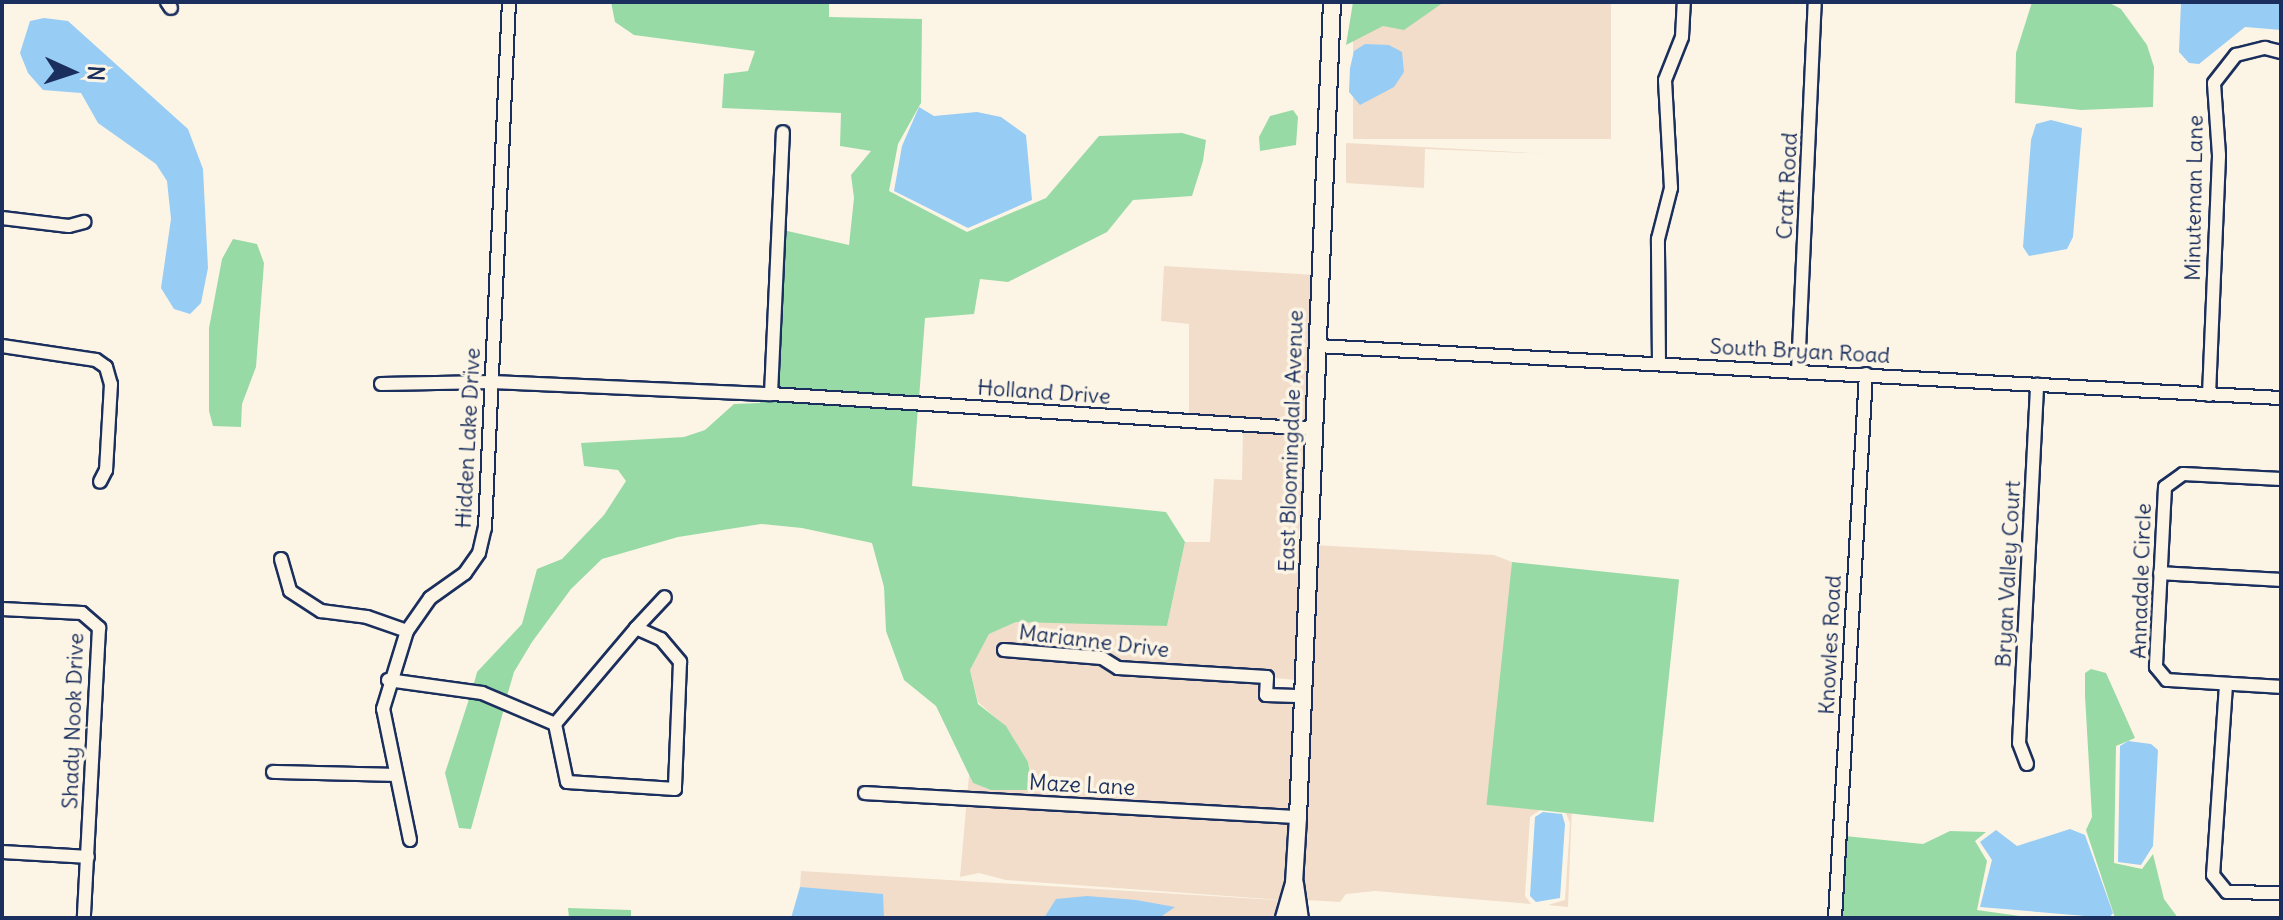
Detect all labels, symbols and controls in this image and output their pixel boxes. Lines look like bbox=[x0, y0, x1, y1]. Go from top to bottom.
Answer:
north arrow bbox=[32, 32, 112, 112]
text: N bbox=[82, 65, 110, 82]
street label: Minuteman Lane bbox=[2179, 115, 2209, 281]
street label: Craft Road bbox=[1771, 132, 1803, 240]
street label: East Bloomingdale Avenue bbox=[1273, 309, 1309, 573]
street label: South Bryan Road bbox=[1709, 333, 1891, 369]
street label: Hidden Lake Drive bbox=[450, 347, 486, 529]
street label: Holland Drive bbox=[976, 374, 1112, 410]
street label: Bryan Valley Court bbox=[1990, 480, 2026, 668]
street label: Annadale Circle bbox=[2125, 503, 2157, 659]
street label: Knowles Road bbox=[1813, 575, 1847, 715]
street label: Marianne Drive bbox=[1017, 619, 1171, 663]
street label: Shady Nook Drive bbox=[57, 632, 89, 810]
street label: Maze Lane bbox=[1028, 769, 1136, 801]

